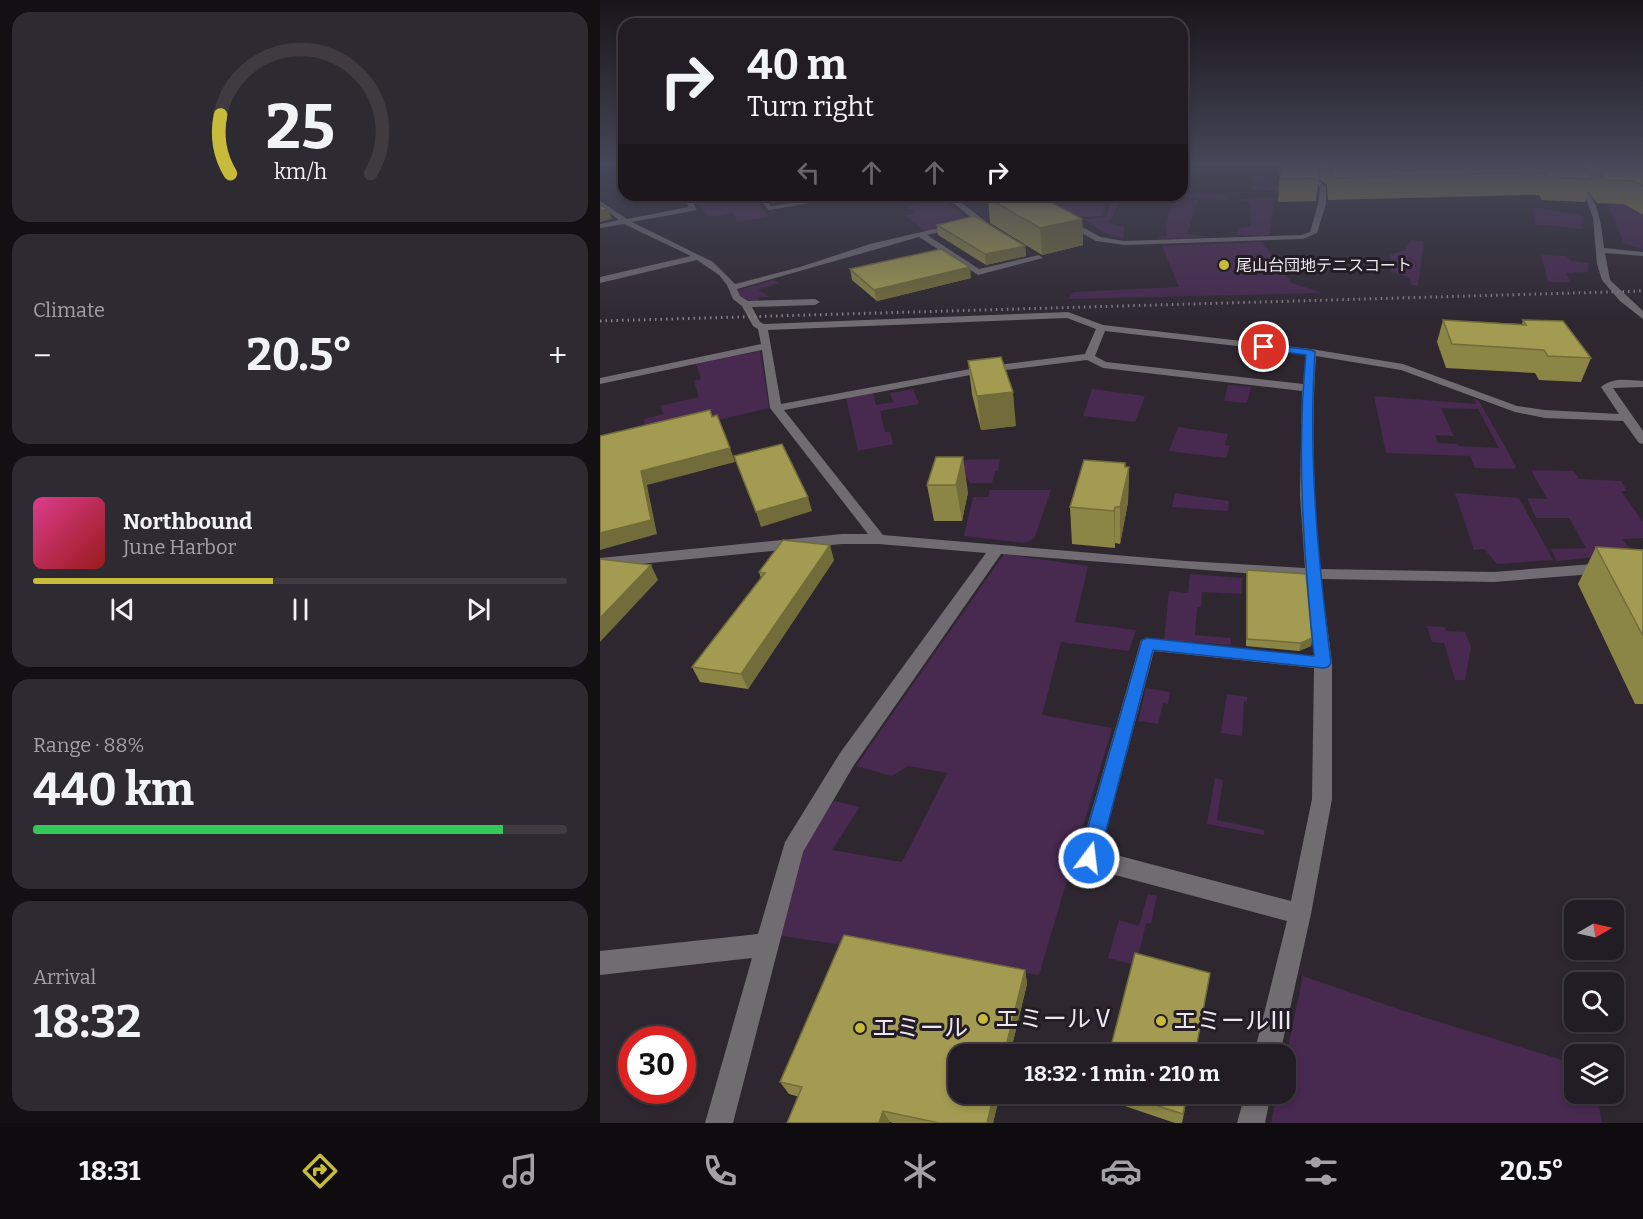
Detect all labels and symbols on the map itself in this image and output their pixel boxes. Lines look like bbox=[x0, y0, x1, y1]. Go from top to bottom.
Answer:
place label: 尾山台団地テニスコート bbox=[1236, 256, 1412, 275]
marker: 尾山台団地テニスコート bbox=[1217, 258, 1231, 272]
pin bbox=[1238, 321, 1289, 372]
position arrow bbox=[1057, 826, 1121, 890]
north arrow bbox=[1564, 900, 1624, 960]
place label: エミールⅤ bbox=[995, 1005, 1115, 1033]
place label: エミールⅢ bbox=[1173, 1007, 1293, 1035]
marker: エミールⅤ bbox=[976, 1012, 990, 1026]
place label: エミール bbox=[872, 1014, 968, 1042]
marker: エミールⅢ bbox=[1154, 1014, 1168, 1028]
marker: エミール bbox=[853, 1021, 867, 1035]
speed limit sign: 30 bbox=[618, 1026, 696, 1104]

